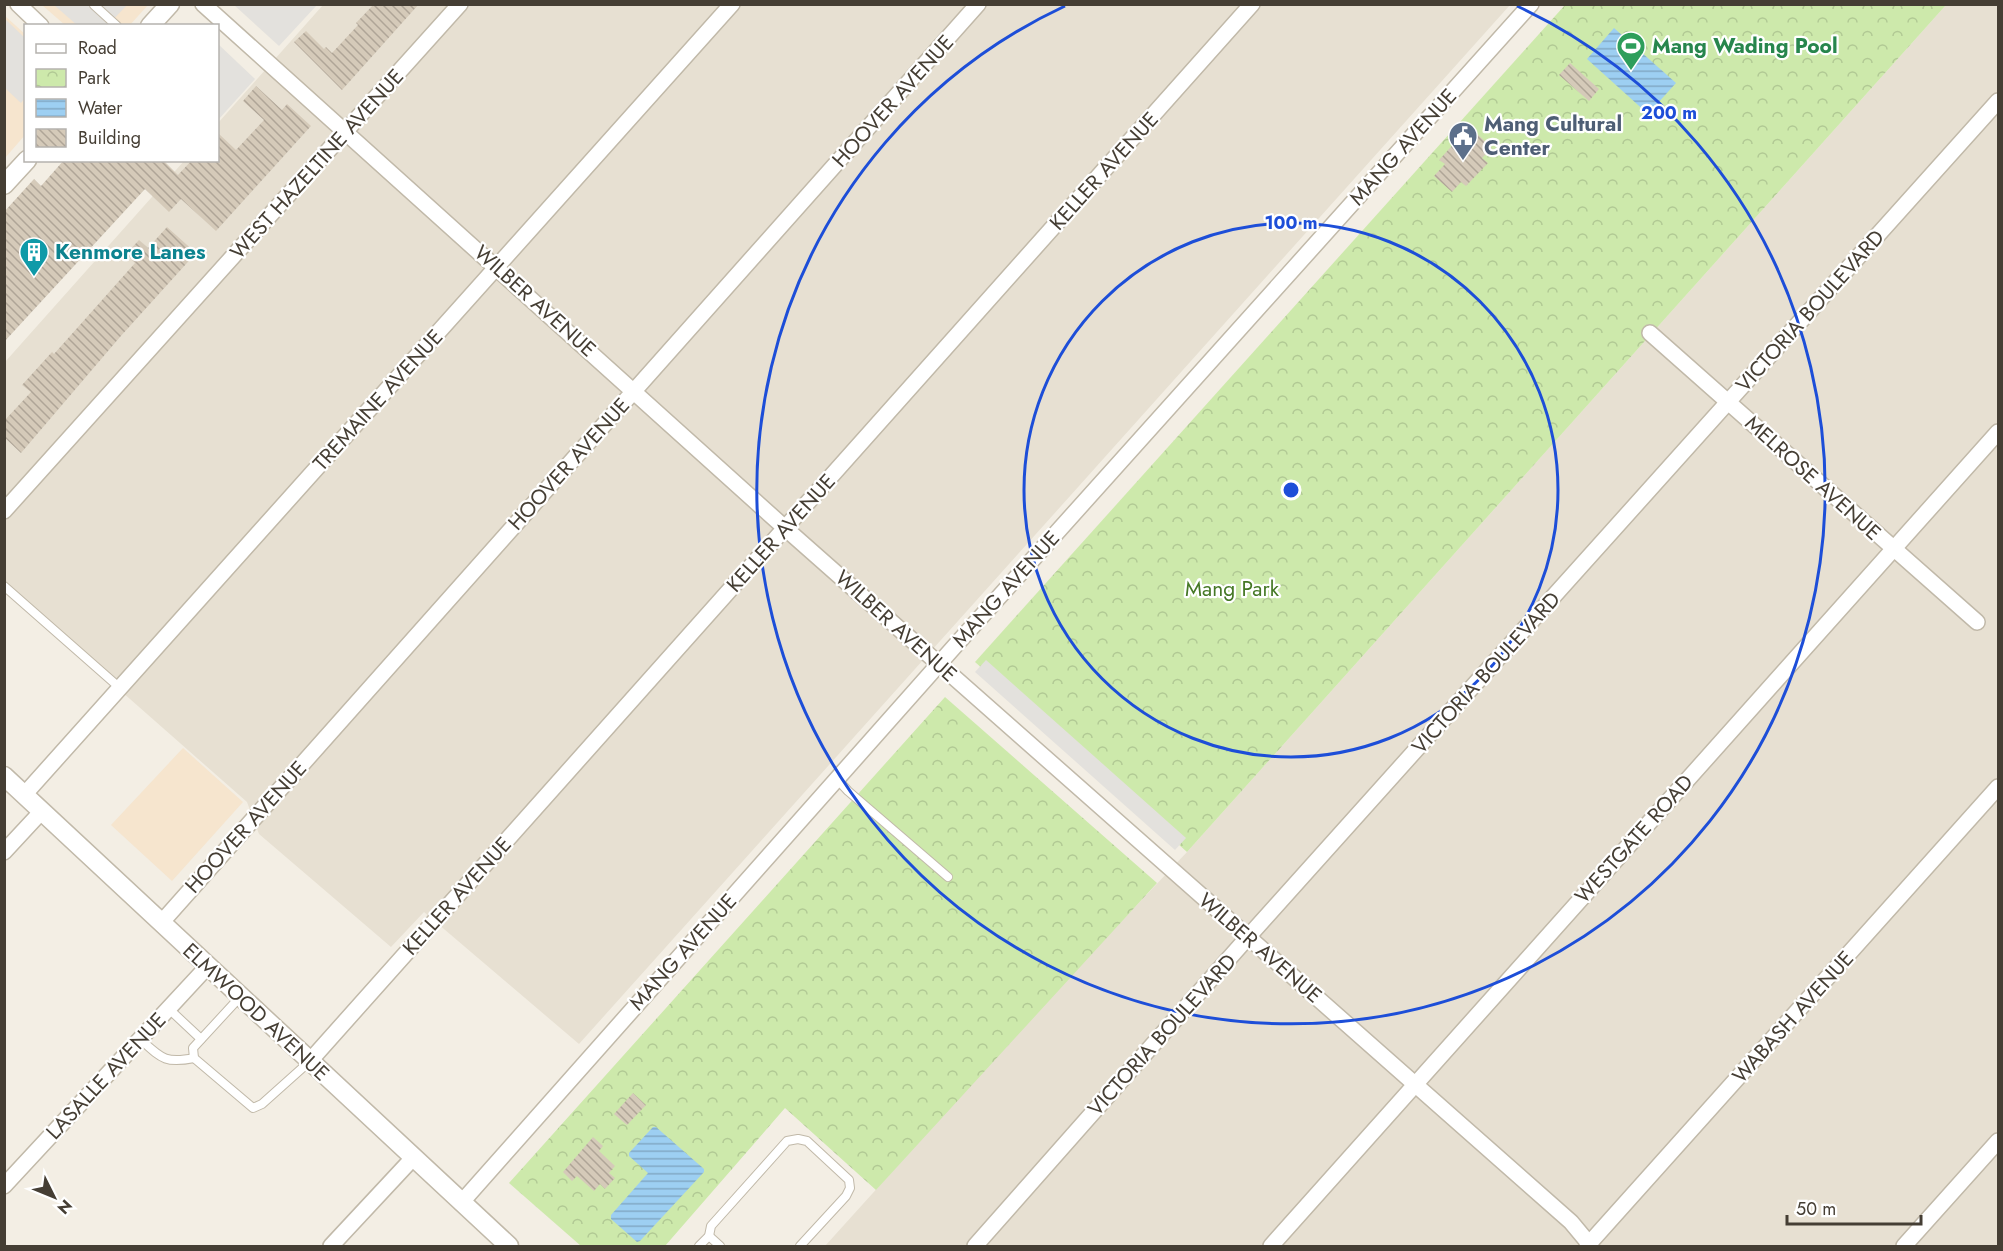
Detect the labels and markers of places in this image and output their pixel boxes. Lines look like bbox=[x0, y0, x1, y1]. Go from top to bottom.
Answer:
sports icon: Mang Wading Pool bbox=[1615, 30, 1647, 72]
place label: Mang Wading Pool bbox=[1652, 31, 1838, 61]
place label: Mang Cultural Center bbox=[1484, 109, 1622, 163]
public building icon: Mang Cultural Center bbox=[1447, 120, 1479, 162]
building icon: Kenmore Lanes bbox=[18, 236, 50, 278]
place label: Kenmore Lanes bbox=[55, 237, 206, 267]
centre of rings bbox=[1281, 480, 1301, 500]

